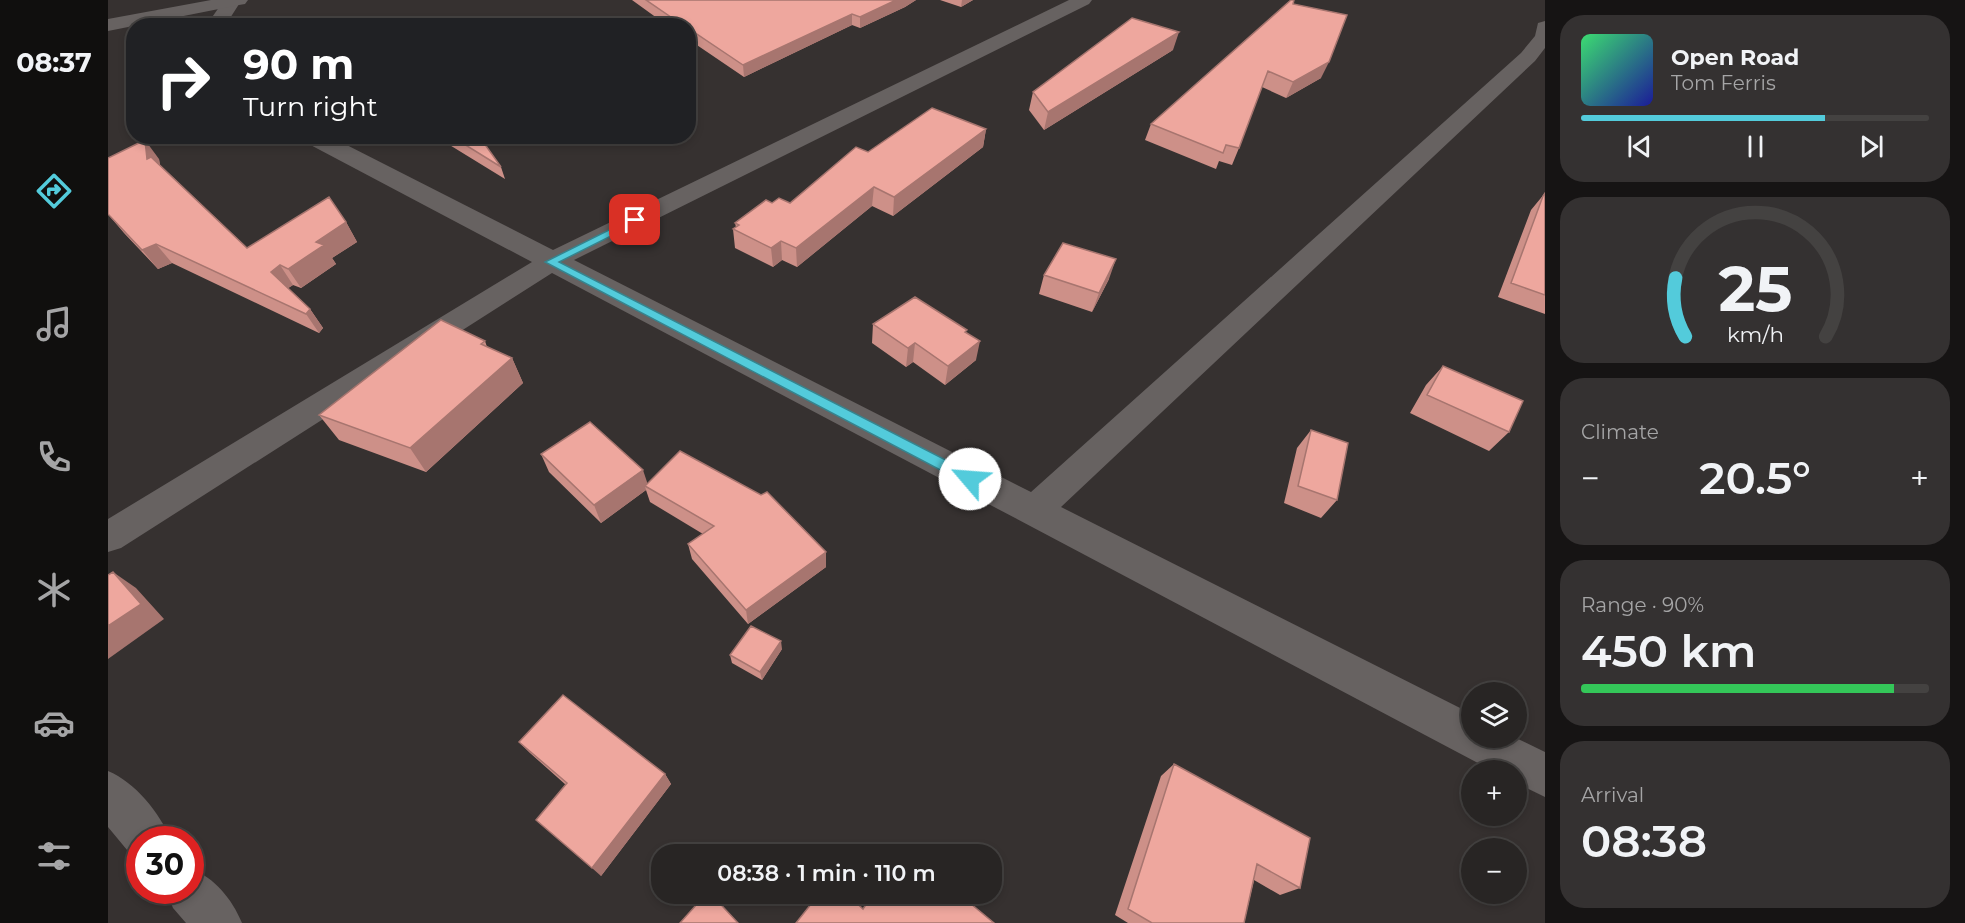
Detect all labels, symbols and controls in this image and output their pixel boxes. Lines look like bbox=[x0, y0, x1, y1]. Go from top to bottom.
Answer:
text: 90 m bbox=[243, 38, 354, 90]
icon: right bbox=[144, 42, 222, 120]
text: Open Road bbox=[1671, 44, 1799, 71]
text: 08:37 bbox=[16, 46, 92, 79]
text: Tom Ferris bbox=[1671, 71, 1776, 95]
text: Turn right bbox=[243, 90, 378, 123]
icon: previous bbox=[1623, 130, 1656, 163]
icon: pause bbox=[1739, 130, 1772, 163]
icon: next bbox=[1855, 130, 1888, 163]
icon: directions bbox=[33, 170, 75, 212]
pin bbox=[609, 194, 660, 245]
icon: arrive bbox=[618, 203, 651, 236]
text: 25 bbox=[1718, 251, 1792, 327]
icon: music bbox=[33, 303, 75, 345]
text: km/h bbox=[1726, 321, 1784, 347]
text: Climate bbox=[1581, 420, 1659, 444]
icon: phone bbox=[33, 436, 75, 478]
position arrow bbox=[938, 447, 1002, 511]
text: 20.5° bbox=[1699, 450, 1811, 505]
text: − bbox=[1581, 458, 1600, 498]
text: + bbox=[1910, 458, 1929, 498]
icon: climate bbox=[33, 569, 75, 611]
text: Range · 90% bbox=[1581, 593, 1704, 617]
text: 450 km bbox=[1581, 623, 1756, 678]
map controls bbox=[1461, 682, 1527, 904]
button: layers bbox=[1461, 682, 1527, 748]
icon: car bbox=[33, 702, 75, 744]
button: + bbox=[1461, 760, 1527, 826]
text: Arrival bbox=[1581, 783, 1644, 807]
text: 08:38 bbox=[1581, 813, 1707, 868]
speed limit sign: 30 bbox=[126, 826, 204, 904]
icon: filters bbox=[33, 835, 75, 877]
button: − bbox=[1461, 838, 1527, 904]
text: 08:38 · 1 min · 110 m bbox=[717, 860, 936, 887]

